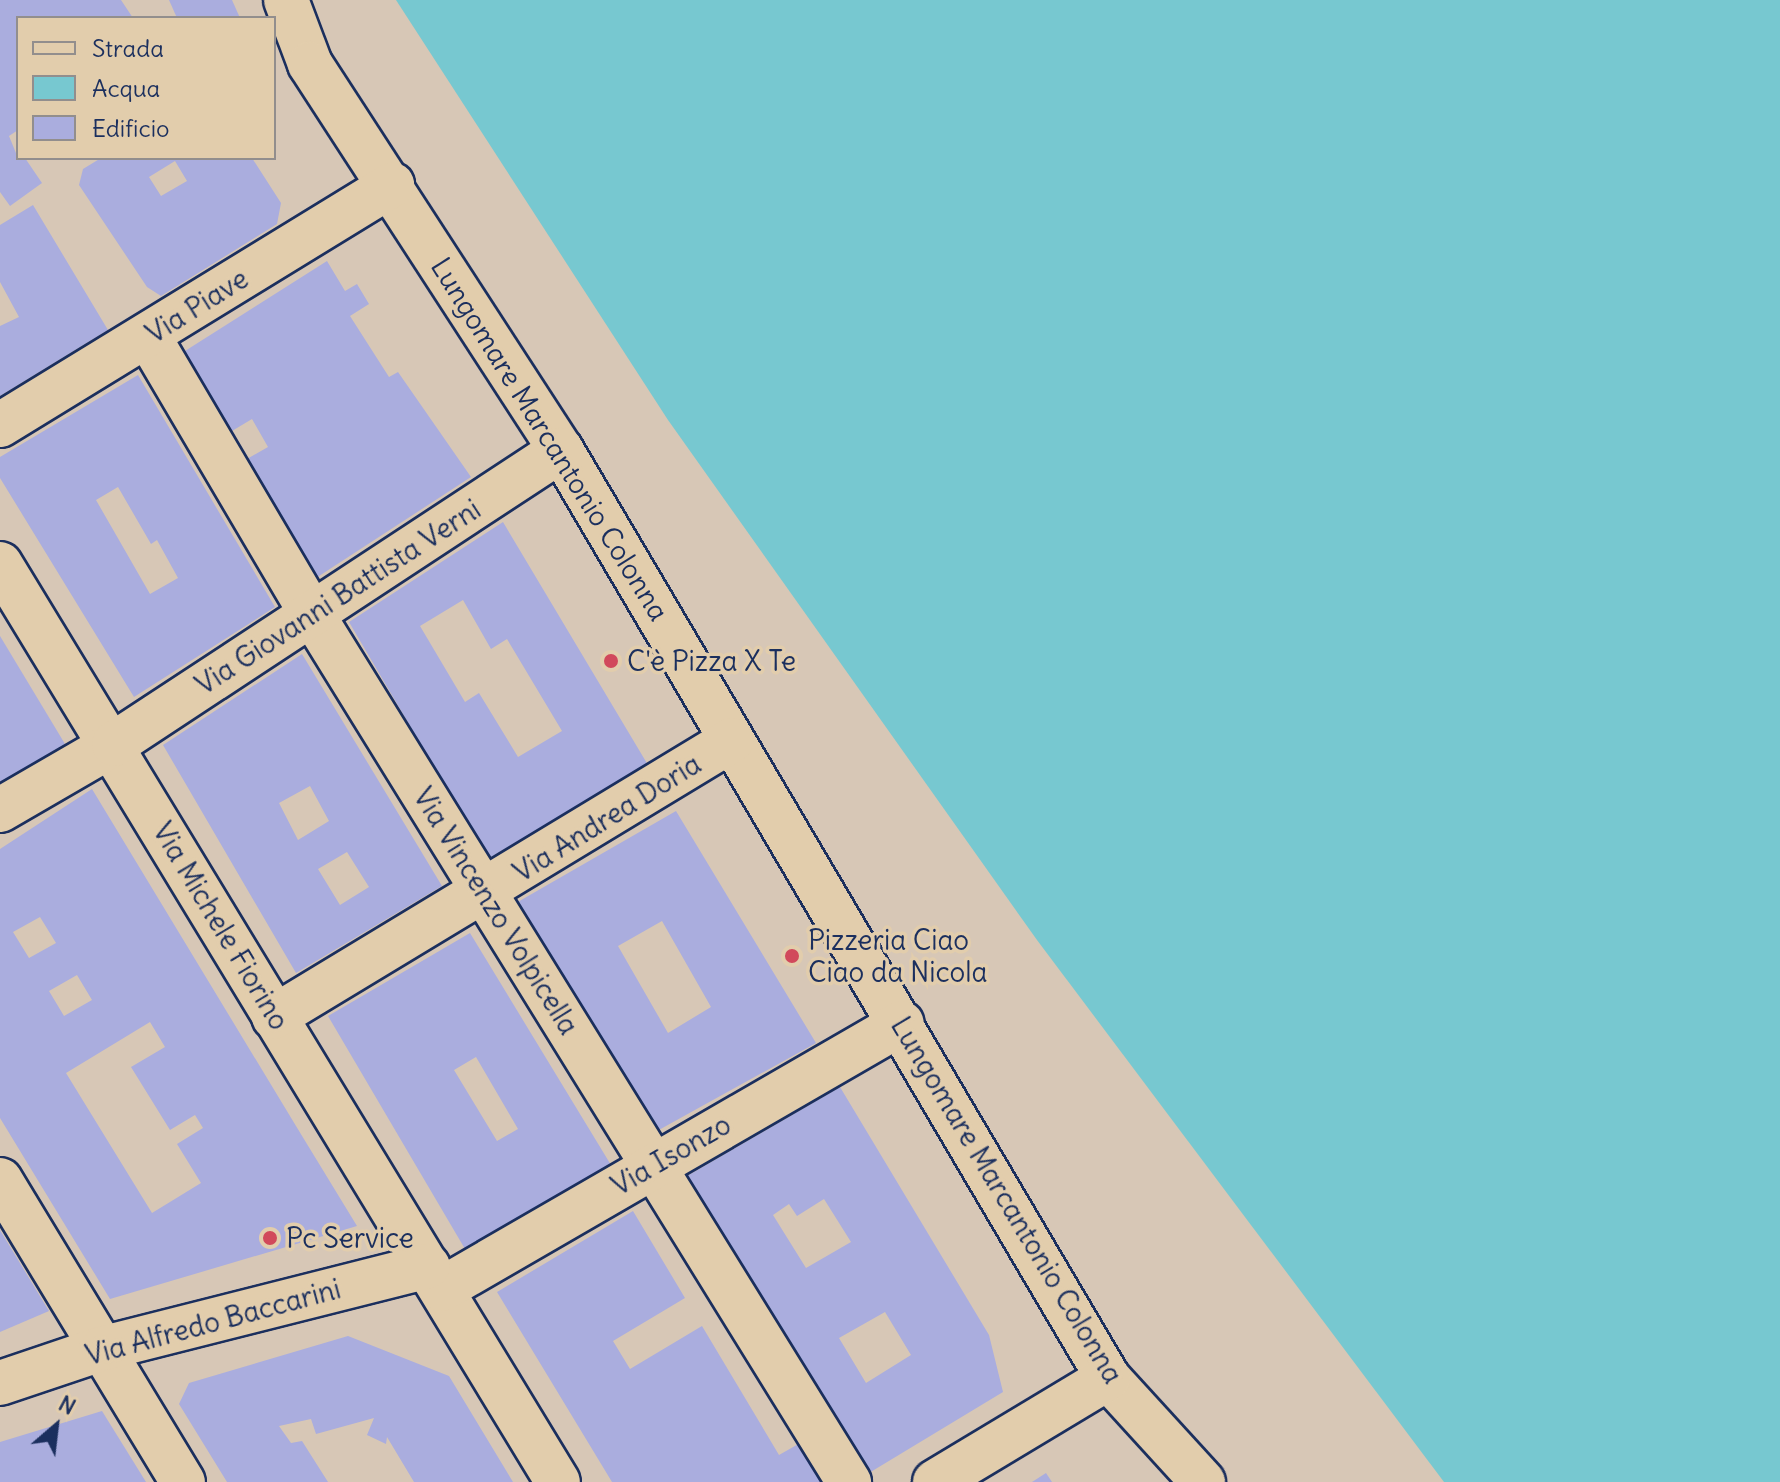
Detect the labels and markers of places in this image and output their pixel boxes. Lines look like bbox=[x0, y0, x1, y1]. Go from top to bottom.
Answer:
place label: C'è Pizza X Te bbox=[627, 644, 796, 678]
marker: C'è Pizza X Te bbox=[602, 652, 620, 670]
place label: Pizzeria Ciao Ciao da Nicola bbox=[808, 923, 988, 989]
marker: Pizzeria Ciao Ciao da Nicola bbox=[783, 947, 801, 965]
place label: Pc Service bbox=[286, 1221, 414, 1255]
marker: Pc Service bbox=[261, 1229, 279, 1247]

